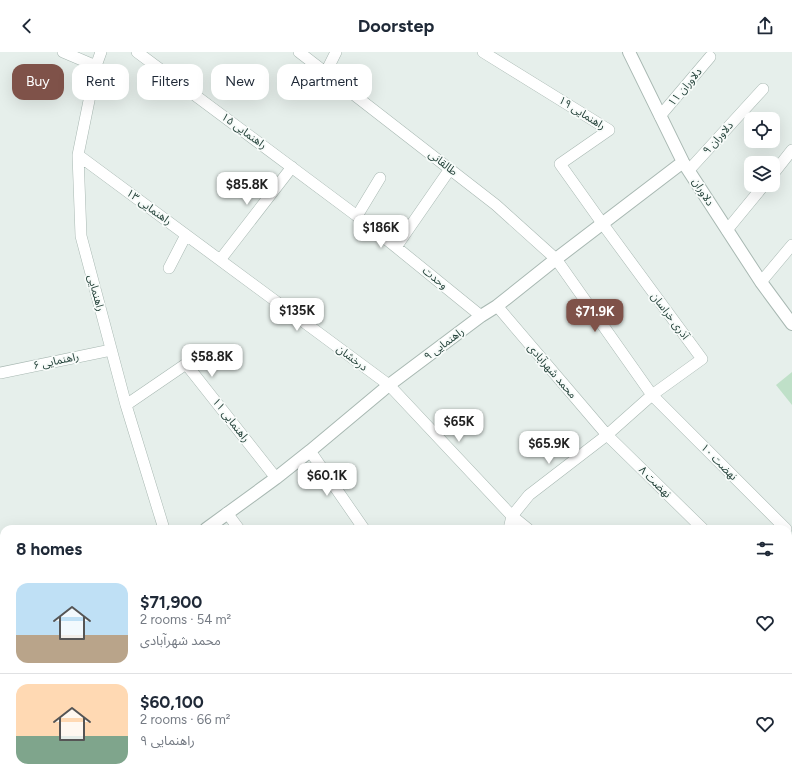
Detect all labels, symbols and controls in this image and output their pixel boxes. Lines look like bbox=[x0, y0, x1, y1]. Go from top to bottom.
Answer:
icon: back bbox=[16, 15, 38, 37]
text: Doorstep bbox=[358, 15, 434, 37]
icon: share bbox=[754, 15, 776, 37]
chip: Buy bbox=[12, 64, 64, 100]
chip: Rent bbox=[72, 64, 129, 100]
chip: Filters bbox=[137, 64, 203, 100]
chip: New bbox=[211, 64, 269, 100]
chip: Apartment bbox=[277, 64, 372, 100]
street label: دلاوران ۱۱ bbox=[665, 65, 705, 109]
street label: راهنمایی ۱۹ bbox=[556, 94, 608, 133]
street label: راهنمایی ۱۵ bbox=[219, 110, 269, 152]
map controls bbox=[744, 112, 780, 192]
button: locate bbox=[744, 112, 780, 148]
street label: دلاوران ۹ bbox=[700, 119, 736, 157]
street label: طالقانی bbox=[426, 148, 460, 178]
button: layers bbox=[744, 156, 780, 192]
pin: $85.8K bbox=[214, 172, 280, 206]
street label: دلاوران bbox=[689, 176, 717, 208]
text: $85.8K bbox=[226, 177, 268, 192]
street label: راهنمایی ۱۳ bbox=[124, 186, 174, 228]
pin: $186K bbox=[353, 215, 409, 249]
text: $186K bbox=[363, 220, 399, 235]
street label: وحدت bbox=[420, 264, 450, 292]
street label: راهنمایی bbox=[85, 273, 107, 313]
street label: آذری خراسان bbox=[648, 290, 692, 343]
pin: $135K bbox=[269, 298, 325, 332]
pin: $71.9K bbox=[562, 299, 628, 333]
text: $135K bbox=[279, 303, 315, 318]
text: $71.9K bbox=[575, 304, 615, 319]
street label: راهنمایی ۹ bbox=[422, 325, 466, 363]
street label: محمد شهرآبادی bbox=[525, 341, 579, 401]
street label: درخشان bbox=[334, 342, 370, 374]
pin: $58.8K bbox=[179, 344, 245, 378]
text: $58.8K bbox=[191, 349, 233, 364]
street label: راهنمایی ۶ bbox=[32, 350, 80, 372]
street label: راهنمایی ۱۱ bbox=[210, 395, 252, 445]
pin: $65K bbox=[435, 409, 483, 443]
text: $65K bbox=[444, 414, 474, 429]
pin: $65.9K bbox=[516, 431, 582, 465]
text: $65.9K bbox=[528, 436, 570, 451]
street label: نهضت ۱۰ bbox=[698, 441, 740, 483]
pin: $60.1K bbox=[294, 463, 360, 497]
street label: نهضت ۸ bbox=[636, 463, 674, 501]
text: $60.1K bbox=[307, 468, 347, 483]
icon: filters bbox=[754, 538, 776, 560]
text: 8 homes bbox=[16, 539, 82, 559]
text: $71,900 bbox=[140, 592, 202, 612]
icon: home bbox=[48, 599, 96, 647]
text: 2 rooms · 54 m² bbox=[140, 612, 231, 627]
icon: heart bbox=[754, 612, 776, 634]
text: محمد شهرآبادی bbox=[140, 633, 221, 648]
text: $60,100 bbox=[140, 692, 204, 712]
icon: home bbox=[48, 700, 96, 748]
text: 2 rooms · 66 m² bbox=[140, 712, 230, 727]
icon: heart bbox=[754, 713, 776, 735]
text: راهنمایی ۹ bbox=[140, 733, 195, 748]

